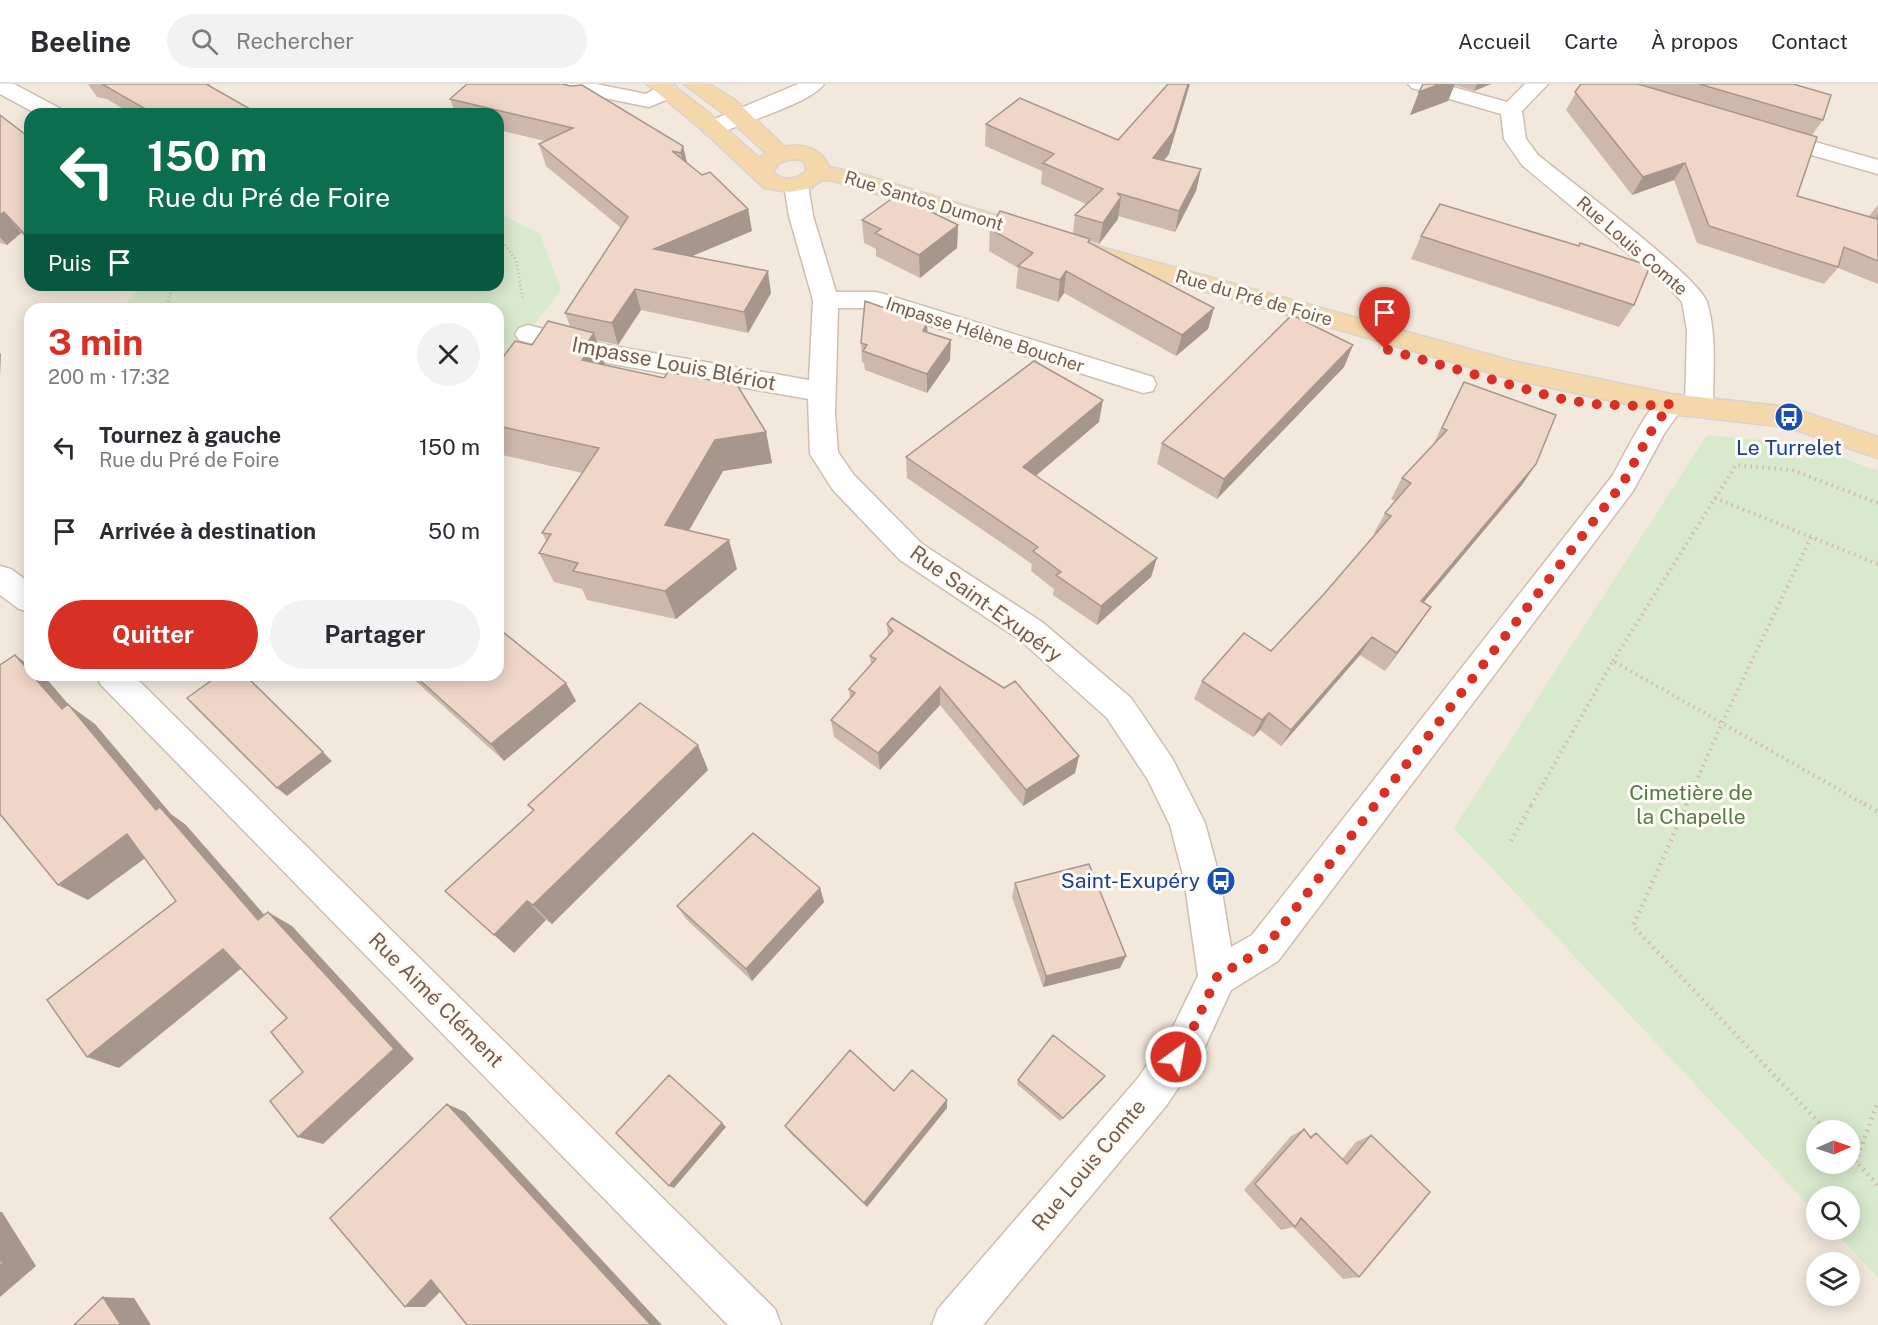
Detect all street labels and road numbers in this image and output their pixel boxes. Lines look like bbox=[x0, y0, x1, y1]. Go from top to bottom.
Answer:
street label: Rue Santos Dumont bbox=[842, 166, 1006, 235]
street label: Rue Louis Comte bbox=[1573, 192, 1692, 300]
street label: Rue du Pré de Foire bbox=[1173, 265, 1335, 330]
street label: Impasse Hélène Boucher bbox=[883, 292, 1087, 377]
street label: Impasse Louis Blériot bbox=[570, 331, 778, 396]
street label: Rue Saint-Exupéry bbox=[905, 540, 1067, 667]
street label: Rue Aimé Clément bbox=[364, 927, 509, 1072]
street label: Rue Louis Comte bbox=[1026, 1094, 1151, 1235]

